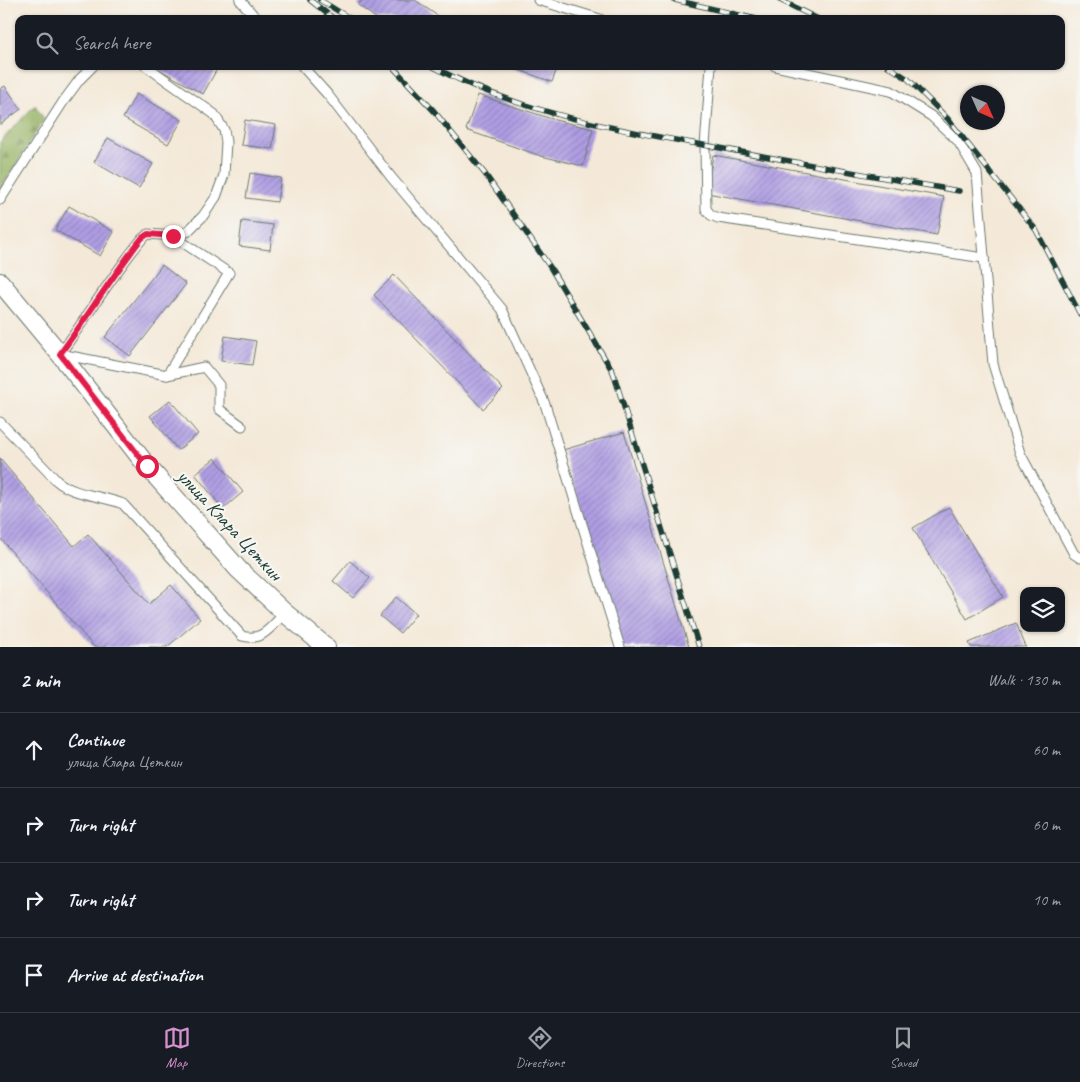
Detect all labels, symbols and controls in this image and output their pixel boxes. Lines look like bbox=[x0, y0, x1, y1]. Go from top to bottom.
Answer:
search box bbox=[15, 15, 1065, 70]
icon: search bbox=[33, 29, 61, 57]
text: Search here bbox=[73, 31, 150, 55]
north arrow bbox=[960, 85, 1005, 130]
route end bbox=[162, 225, 185, 248]
route start bbox=[136, 455, 159, 478]
street label: улица Клара Цеткин bbox=[171, 463, 289, 587]
map controls bbox=[1020, 587, 1065, 632]
button: layers bbox=[1020, 587, 1065, 632]
text: 2 min bbox=[20, 667, 60, 693]
text: Walk · 130 m bbox=[988, 670, 1060, 690]
text: Continue bbox=[67, 728, 124, 752]
icon: ahead bbox=[20, 736, 48, 764]
text: 60 m bbox=[1033, 740, 1060, 760]
text: улица Клара Цеткин bbox=[67, 752, 182, 772]
icon: right bbox=[20, 811, 48, 839]
text: Turn right bbox=[67, 813, 134, 837]
text: 60 m bbox=[1033, 815, 1060, 835]
icon: right bbox=[20, 886, 48, 914]
text: Turn right bbox=[67, 888, 134, 912]
text: 10 m bbox=[1033, 890, 1060, 910]
icon: arrive bbox=[20, 961, 48, 989]
text: Arrive at destination bbox=[67, 963, 203, 987]
tab: Map bbox=[163, 1024, 191, 1071]
tab: Directions bbox=[516, 1024, 564, 1071]
tab: Saved bbox=[889, 1024, 917, 1071]

